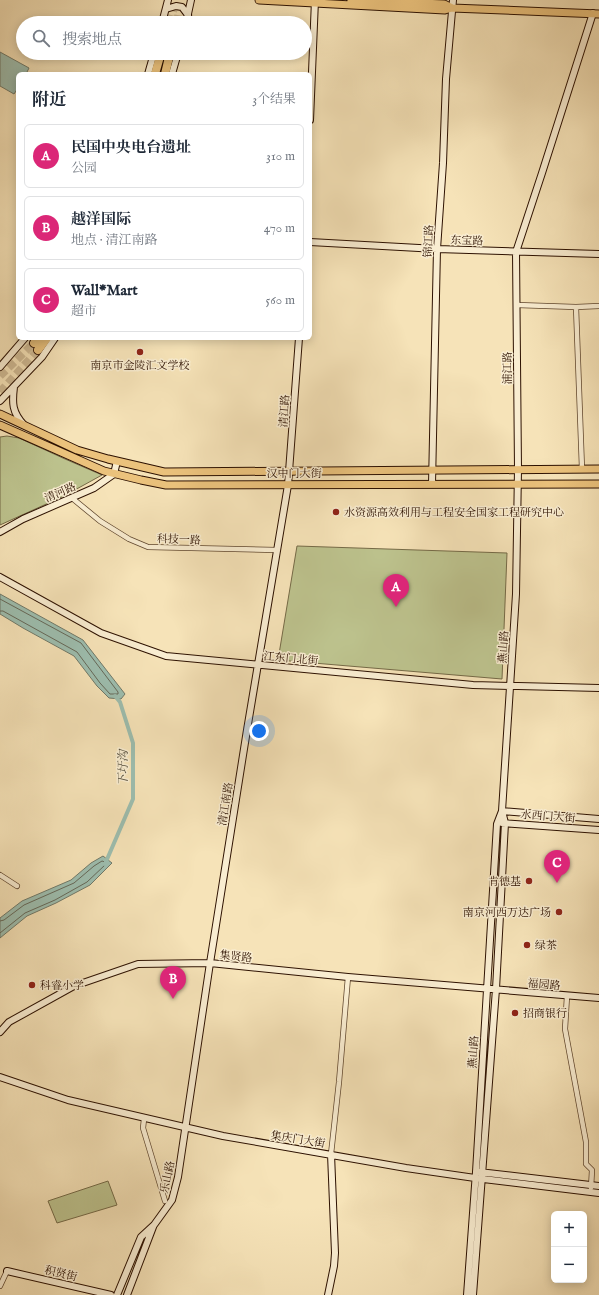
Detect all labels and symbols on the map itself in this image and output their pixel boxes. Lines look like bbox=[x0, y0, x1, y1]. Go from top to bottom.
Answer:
street label: 锦江路 bbox=[421, 224, 437, 258]
street label: 东宝路 bbox=[450, 233, 484, 249]
marker: 南京市金陵汇文学校 bbox=[135, 347, 145, 357]
street label: 浦江路 bbox=[501, 352, 515, 385]
place label: 南京市金陵汇文学校 bbox=[91, 359, 190, 373]
street label: 清江路 bbox=[277, 394, 293, 428]
street label: 汉中门大街 bbox=[267, 467, 322, 481]
street label: 清河路 bbox=[42, 480, 78, 506]
place label: 水资源高效利用与工程安全国家工程研究中心 bbox=[344, 506, 564, 520]
marker: 水资源高效利用与工程安全国家工程研究中心 bbox=[331, 507, 341, 517]
street label: 科技一路 bbox=[157, 532, 201, 548]
pin: A bbox=[383, 574, 409, 607]
street label: 燕山路 bbox=[496, 630, 512, 664]
street label: 江东门北街 bbox=[263, 650, 319, 668]
your location bbox=[249, 721, 269, 741]
water label: 下圩沟 bbox=[116, 748, 131, 786]
street label: 清江南路 bbox=[216, 781, 236, 827]
street label: 水西门大街 bbox=[520, 808, 576, 826]
pin: C bbox=[544, 850, 570, 883]
place label: 肯德基 bbox=[488, 875, 521, 889]
marker: 肯德基 bbox=[524, 876, 534, 886]
place label: 南京河西万达广场 bbox=[463, 906, 551, 920]
marker: 南京河西万达广场 bbox=[554, 907, 564, 917]
place label: 绿茶 bbox=[535, 939, 557, 953]
marker: 绿茶 bbox=[522, 940, 532, 950]
street label: 集贤路 bbox=[219, 948, 253, 966]
pin: B bbox=[160, 966, 186, 999]
street label: 福园路 bbox=[527, 977, 561, 993]
place label: 科睿小学 bbox=[40, 979, 84, 993]
marker: 科睿小学 bbox=[27, 980, 37, 990]
place label: 招商银行 bbox=[523, 1007, 567, 1021]
marker: 招商银行 bbox=[510, 1008, 520, 1018]
street label: 燕山路 bbox=[466, 1035, 482, 1069]
street label: 集庆门大街 bbox=[270, 1129, 326, 1151]
street label: 乐山路 bbox=[158, 1160, 178, 1195]
street label: 积贤街 bbox=[43, 1263, 78, 1285]

